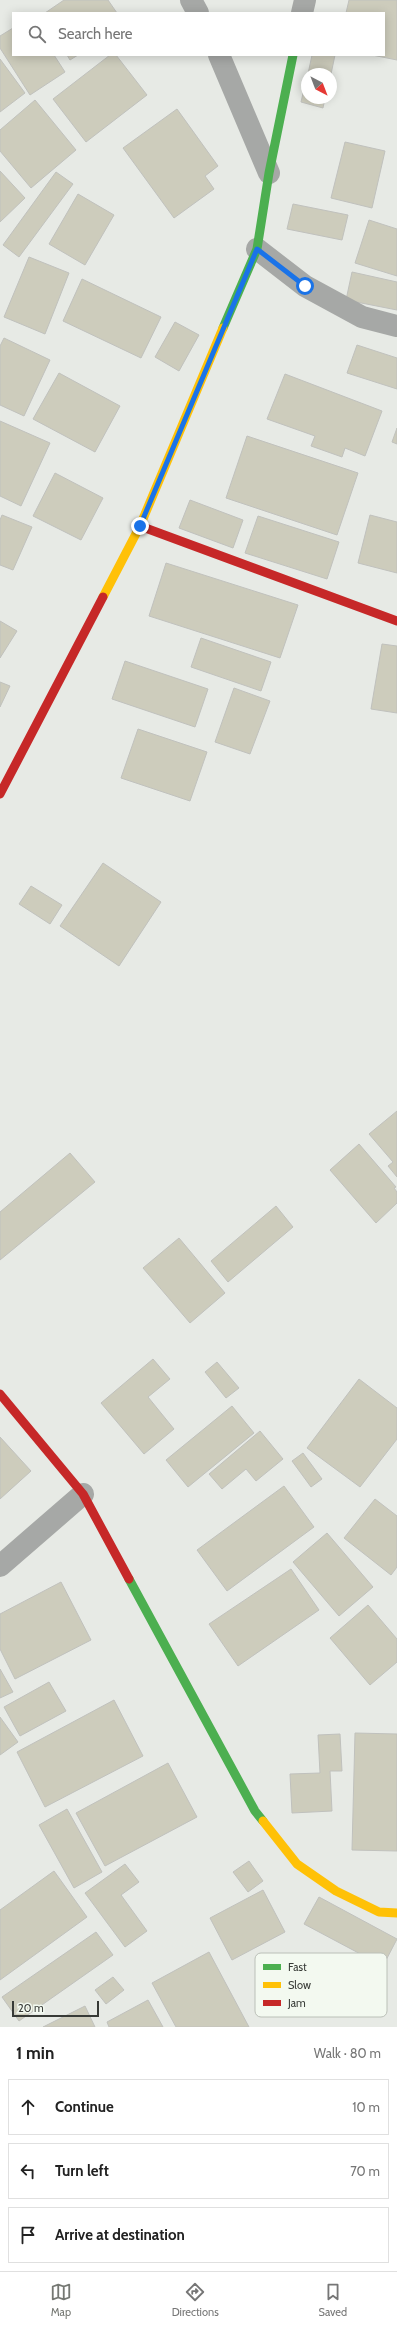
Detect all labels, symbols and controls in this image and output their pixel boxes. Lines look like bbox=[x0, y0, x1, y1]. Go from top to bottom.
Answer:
search box bbox=[12, 12, 385, 56]
icon: search bbox=[26, 23, 48, 45]
text: Search here bbox=[58, 25, 133, 43]
north arrow bbox=[301, 68, 337, 104]
route start bbox=[296, 277, 314, 295]
route end bbox=[131, 517, 149, 535]
legend bbox=[255, 1953, 387, 2017]
text: Fast bbox=[288, 1960, 307, 1974]
text: Slow bbox=[288, 1978, 311, 1992]
text: Jam bbox=[287, 1996, 306, 2010]
scale bar bbox=[12, 1999, 99, 2018]
text: 20 m bbox=[18, 2001, 44, 2015]
text: 1 min bbox=[16, 2043, 54, 2063]
text: Walk · 80 m bbox=[314, 2045, 381, 2061]
icon: ahead bbox=[17, 2096, 39, 2118]
text: Continue bbox=[55, 2098, 114, 2116]
text: 10 m bbox=[352, 2099, 380, 2115]
icon: left bbox=[17, 2160, 39, 2182]
text: Turn left bbox=[55, 2162, 109, 2180]
text: 70 m bbox=[350, 2163, 380, 2179]
icon: arrive bbox=[17, 2224, 39, 2246]
text: Arrive at destination bbox=[55, 2226, 185, 2244]
tab: Map bbox=[50, 2281, 72, 2319]
tab: Directions bbox=[172, 2281, 219, 2319]
tab: Saved bbox=[319, 2281, 347, 2319]

